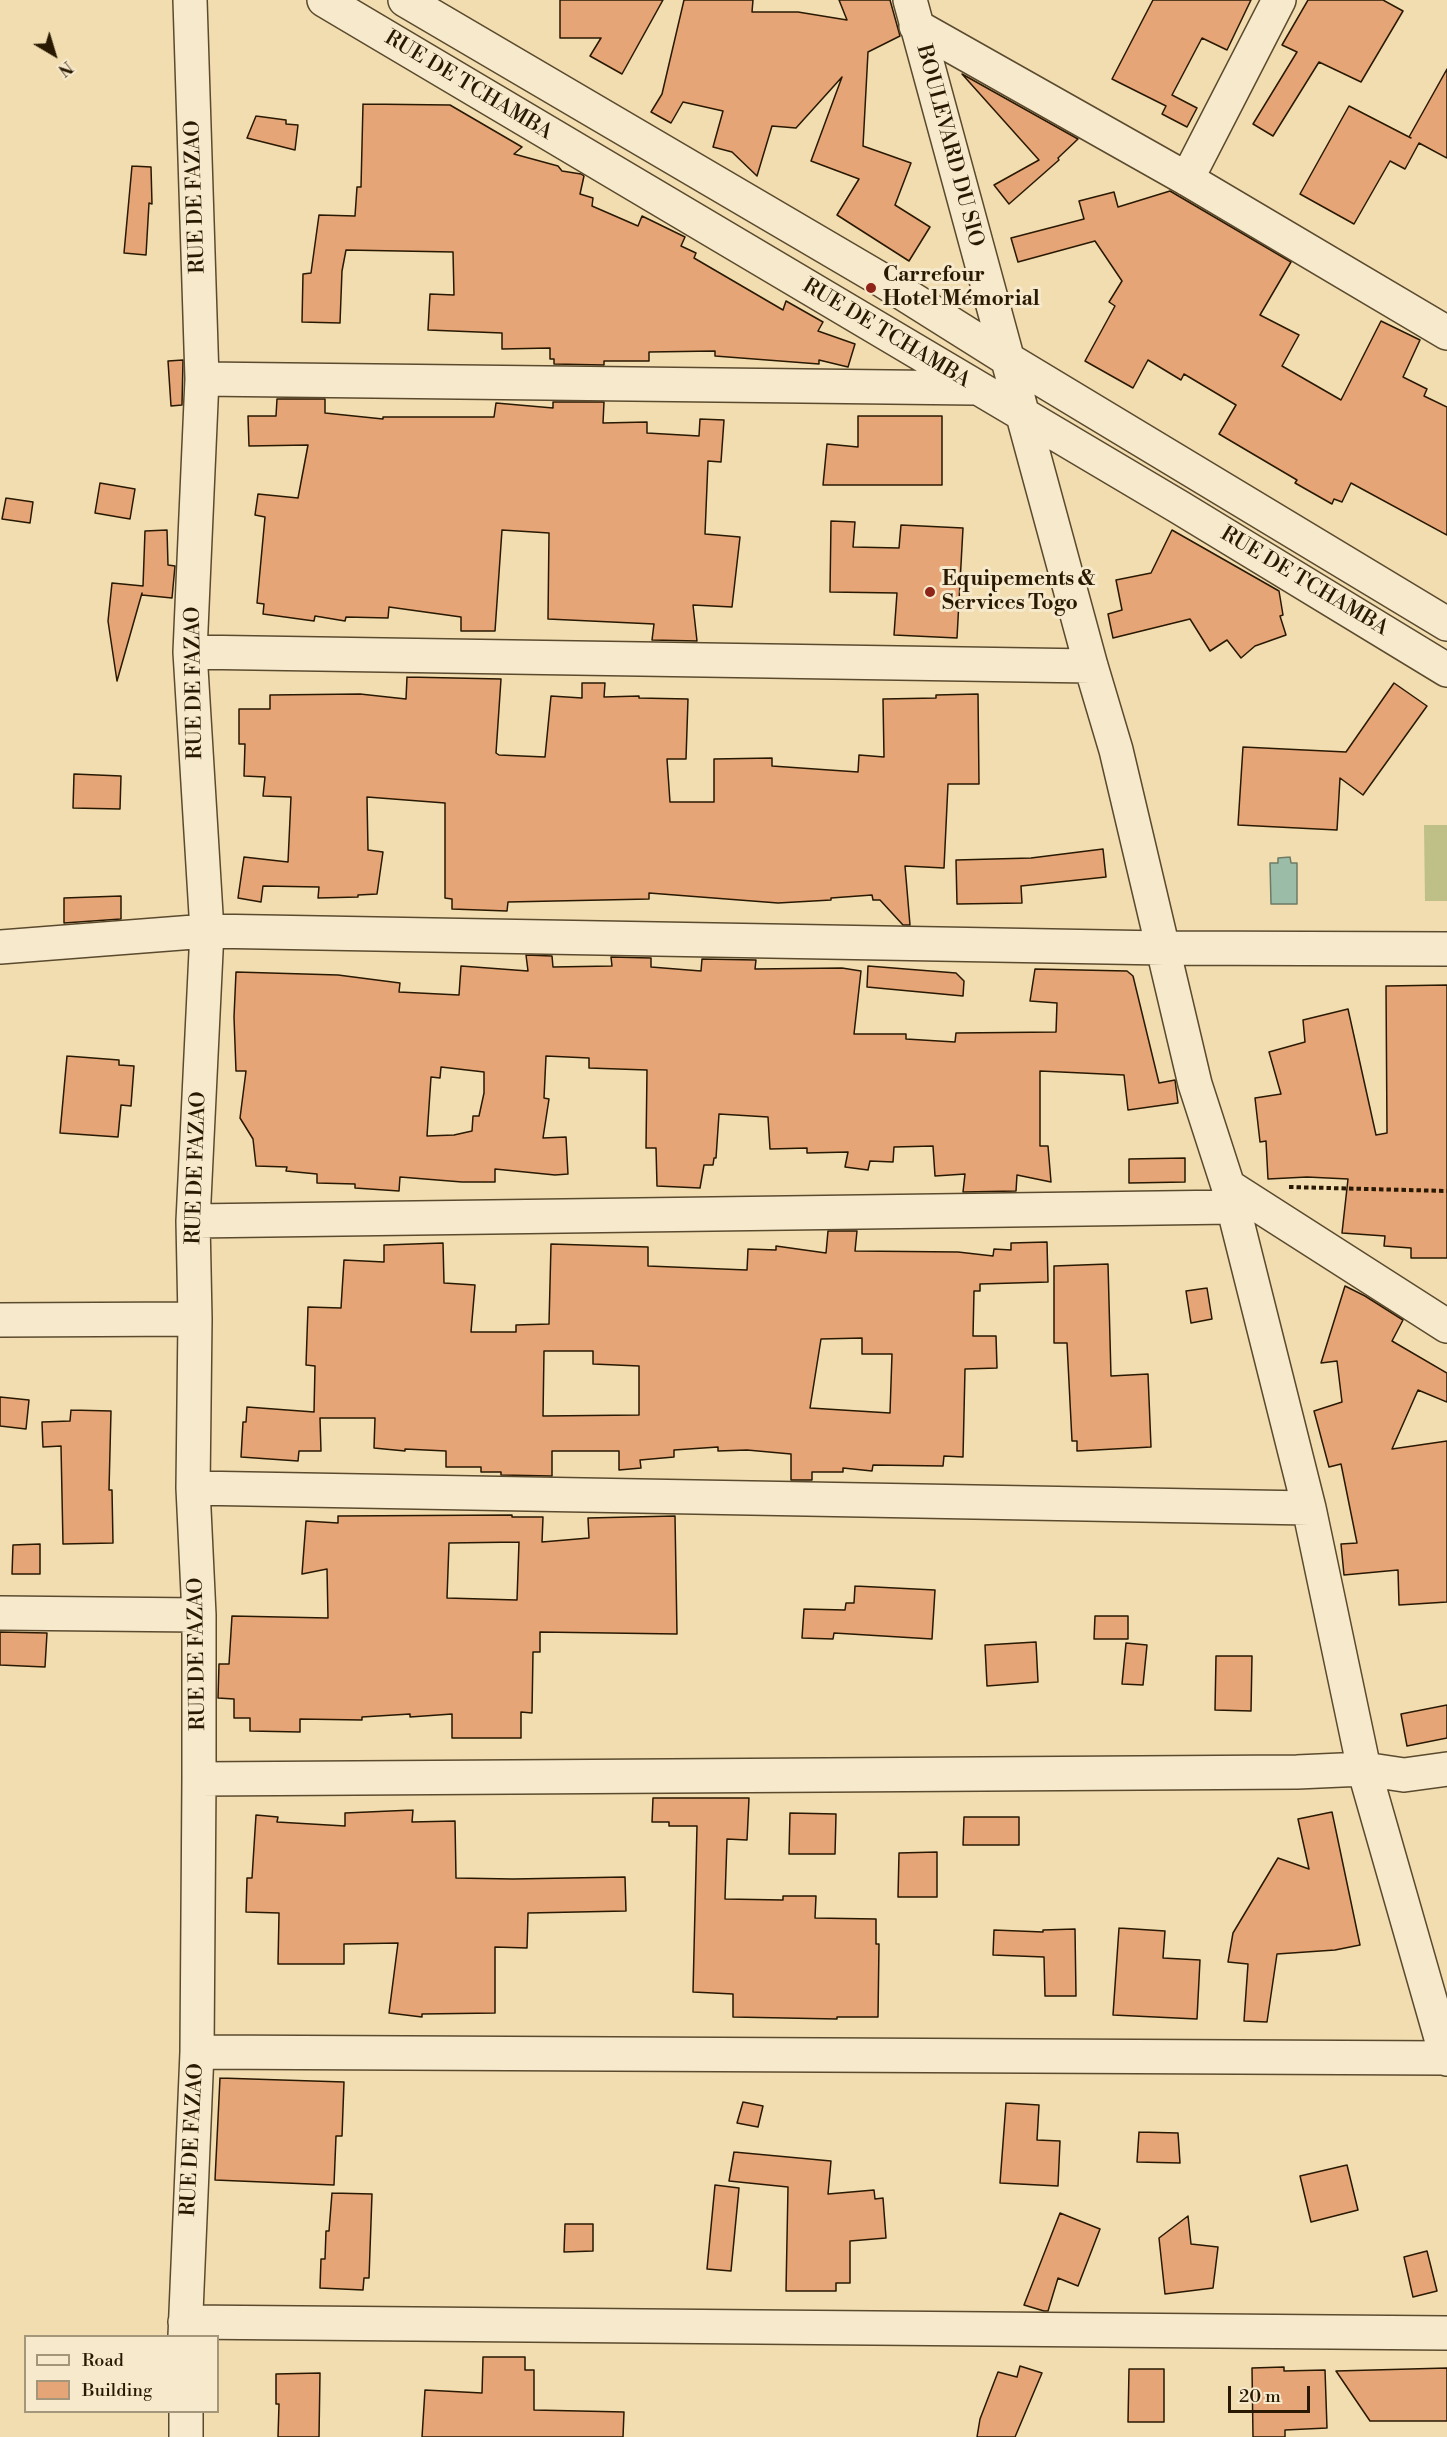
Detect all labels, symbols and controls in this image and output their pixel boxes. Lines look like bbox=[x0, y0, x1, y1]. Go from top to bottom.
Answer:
north arrow bbox=[24, 24, 84, 84]
street label: RUE DE TCHAMBA bbox=[380, 26, 556, 146]
street label: BOULEVARD DU SIO bbox=[910, 42, 988, 250]
text: N bbox=[54, 56, 76, 80]
street label: RUE DE FAZAO bbox=[181, 120, 211, 274]
place label: Carrefour Hotel Mémorial bbox=[883, 263, 1040, 313]
street label: RUE DE TCHAMBA bbox=[798, 274, 974, 394]
marker: Carrefour Hotel Mémorial bbox=[864, 281, 878, 295]
street label: RUE DE TCHAMBA bbox=[1216, 522, 1392, 642]
place label: Equipements & Services Togo bbox=[942, 567, 1095, 617]
marker: Equipements & Services Togo bbox=[923, 585, 937, 599]
street label: RUE DE FAZAO bbox=[181, 606, 209, 760]
street label: RUE DE FAZAO bbox=[182, 1091, 212, 1245]
street label: RUE DE FAZAO bbox=[184, 1577, 212, 1731]
street label: RUE DE FAZAO bbox=[176, 2063, 210, 2217]
legend bbox=[24, 2335, 219, 2413]
text: Road bbox=[82, 2349, 124, 2372]
scale bar bbox=[1231, 2374, 1314, 2412]
text: Building bbox=[82, 2379, 152, 2402]
text: 20 m bbox=[1239, 2385, 1281, 2408]

